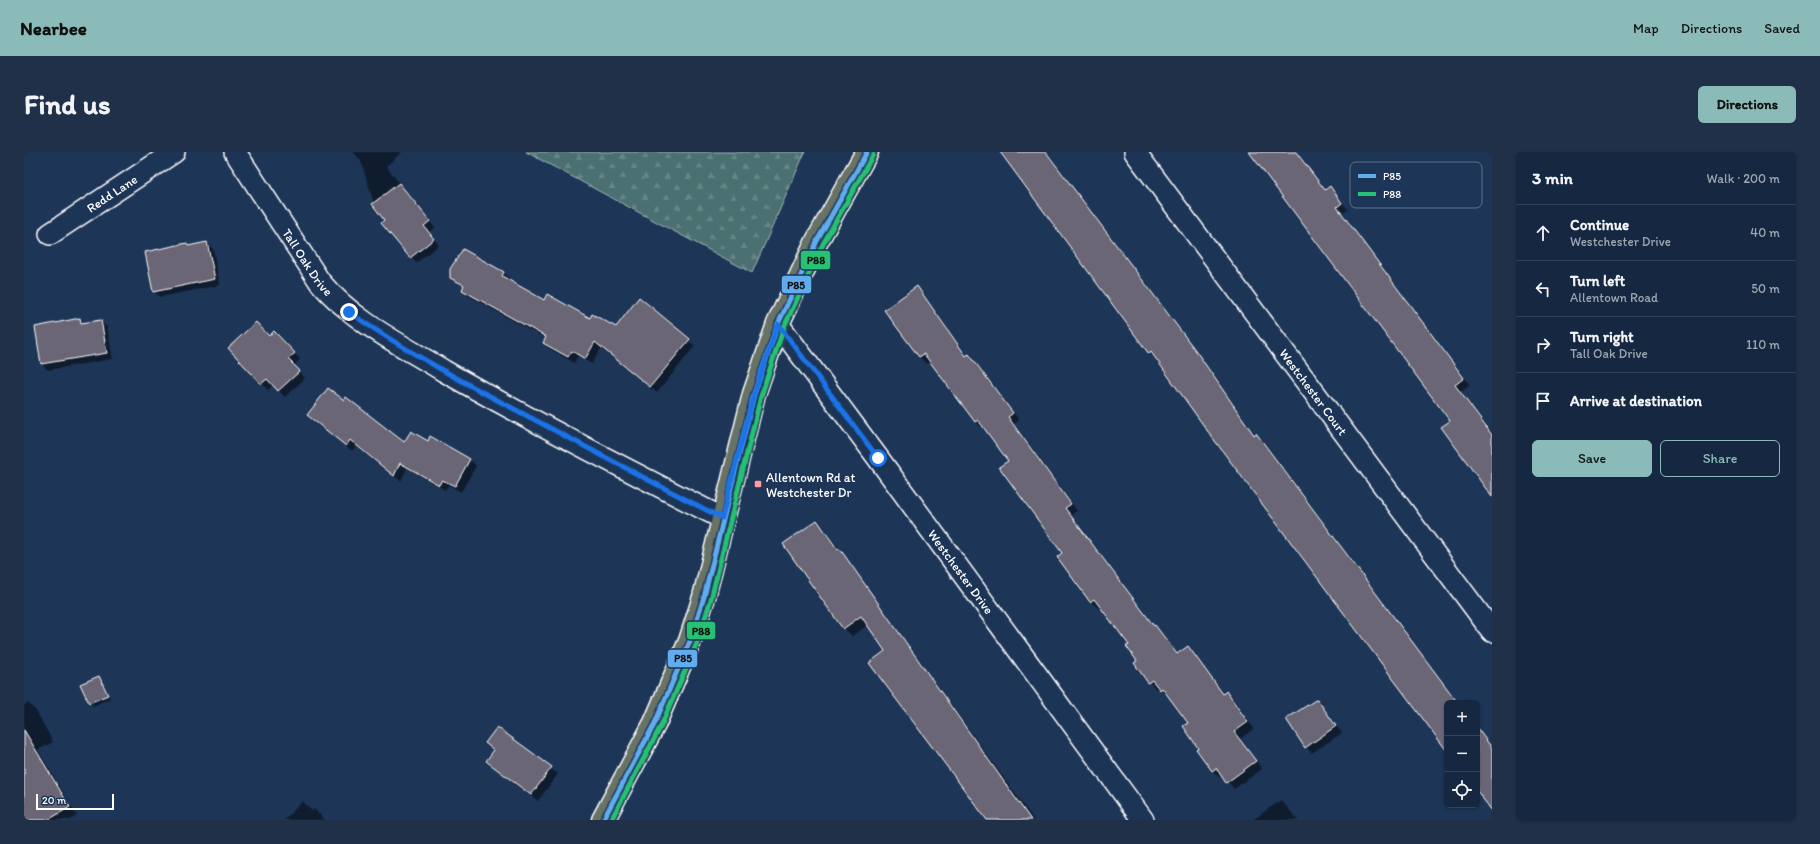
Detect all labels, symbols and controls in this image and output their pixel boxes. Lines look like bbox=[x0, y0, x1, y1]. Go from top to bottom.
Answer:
text: Nearbee bbox=[20, 17, 87, 40]
text: Map bbox=[1633, 20, 1659, 37]
text: Directions bbox=[1681, 20, 1742, 37]
text: Saved bbox=[1764, 20, 1800, 37]
button: Directions bbox=[1698, 86, 1796, 123]
text: Find us bbox=[24, 87, 111, 121]
legend bbox=[1350, 162, 1482, 208]
text: 3 min bbox=[1532, 168, 1573, 188]
text: P85 bbox=[1383, 170, 1401, 183]
street label: Redd Lane bbox=[84, 171, 140, 216]
text: Walk · 200 m bbox=[1707, 171, 1780, 186]
text: P88 bbox=[1383, 188, 1401, 201]
text: Continue bbox=[1570, 216, 1629, 234]
icon: ahead bbox=[1532, 222, 1554, 244]
text: 40 m bbox=[1750, 225, 1780, 240]
street label: Tall Oak Drive bbox=[279, 226, 336, 299]
text: Westchester Drive bbox=[1570, 234, 1671, 249]
line badge: P88 bbox=[800, 250, 831, 270]
text: P88 bbox=[807, 254, 825, 267]
text: Turn left bbox=[1570, 272, 1625, 290]
line badge: P85 bbox=[781, 275, 812, 294]
icon: left bbox=[1532, 278, 1554, 300]
text: P85 bbox=[787, 279, 805, 292]
text: 50 m bbox=[1751, 281, 1780, 296]
text: Allentown Road bbox=[1570, 290, 1658, 305]
route end bbox=[340, 303, 358, 321]
text: Turn right bbox=[1570, 328, 1634, 346]
icon: right bbox=[1532, 334, 1554, 356]
text: 110 m bbox=[1746, 337, 1780, 352]
street label: Westchester Court bbox=[1276, 346, 1350, 438]
text: Tall Oak Drive bbox=[1570, 346, 1648, 361]
icon: arrive bbox=[1532, 390, 1554, 412]
text: Arrive at destination bbox=[1570, 392, 1702, 410]
button: Save bbox=[1532, 440, 1652, 477]
button: Share bbox=[1660, 440, 1780, 477]
route start bbox=[869, 449, 887, 467]
place label: Allentown Rd at Westchester Dr bbox=[766, 470, 856, 500]
marker: Allentown Rd at Westchester Dr bbox=[753, 479, 763, 489]
street label: Westchester Drive bbox=[925, 527, 997, 617]
line badge: P88 bbox=[686, 621, 716, 640]
text: P88 bbox=[692, 625, 710, 638]
line badge: P85 bbox=[667, 649, 698, 668]
text: P85 bbox=[674, 652, 692, 665]
map controls bbox=[1444, 700, 1480, 808]
button: + bbox=[1444, 700, 1480, 736]
button: − bbox=[1444, 736, 1480, 772]
button: locate bbox=[1444, 772, 1480, 808]
scale bar bbox=[36, 792, 114, 811]
text: 20 m bbox=[42, 794, 66, 807]

